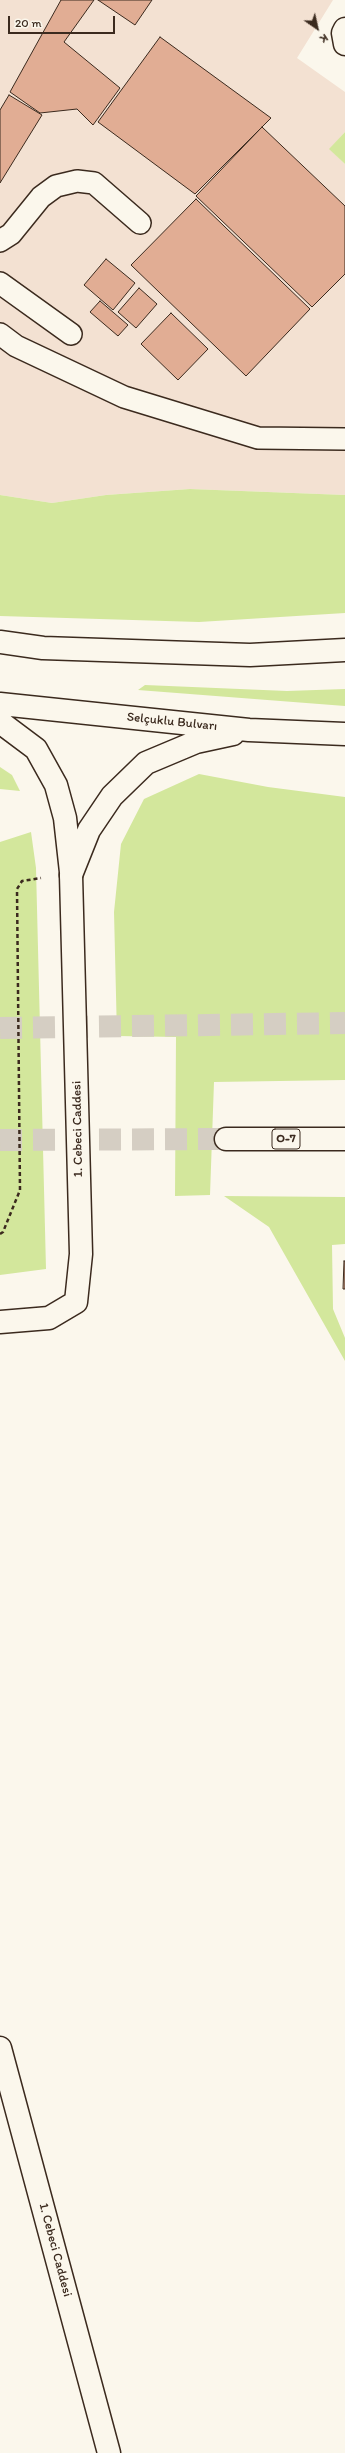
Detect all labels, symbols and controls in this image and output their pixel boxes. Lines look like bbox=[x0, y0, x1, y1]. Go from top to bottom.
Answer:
scale bar bbox=[10, 8, 117, 34]
north arrow bbox=[297, 8, 337, 48]
text: 20 m bbox=[15, 16, 42, 30]
text: K bbox=[317, 31, 331, 46]
street label: Selçuklu Bulvarı bbox=[126, 709, 218, 735]
street label: 1. Cebeci Caddesi bbox=[69, 1081, 87, 1177]
road number: O-7 bbox=[272, 1129, 300, 1149]
street label: 1. Cebeci Caddesi bbox=[35, 2201, 75, 2299]

